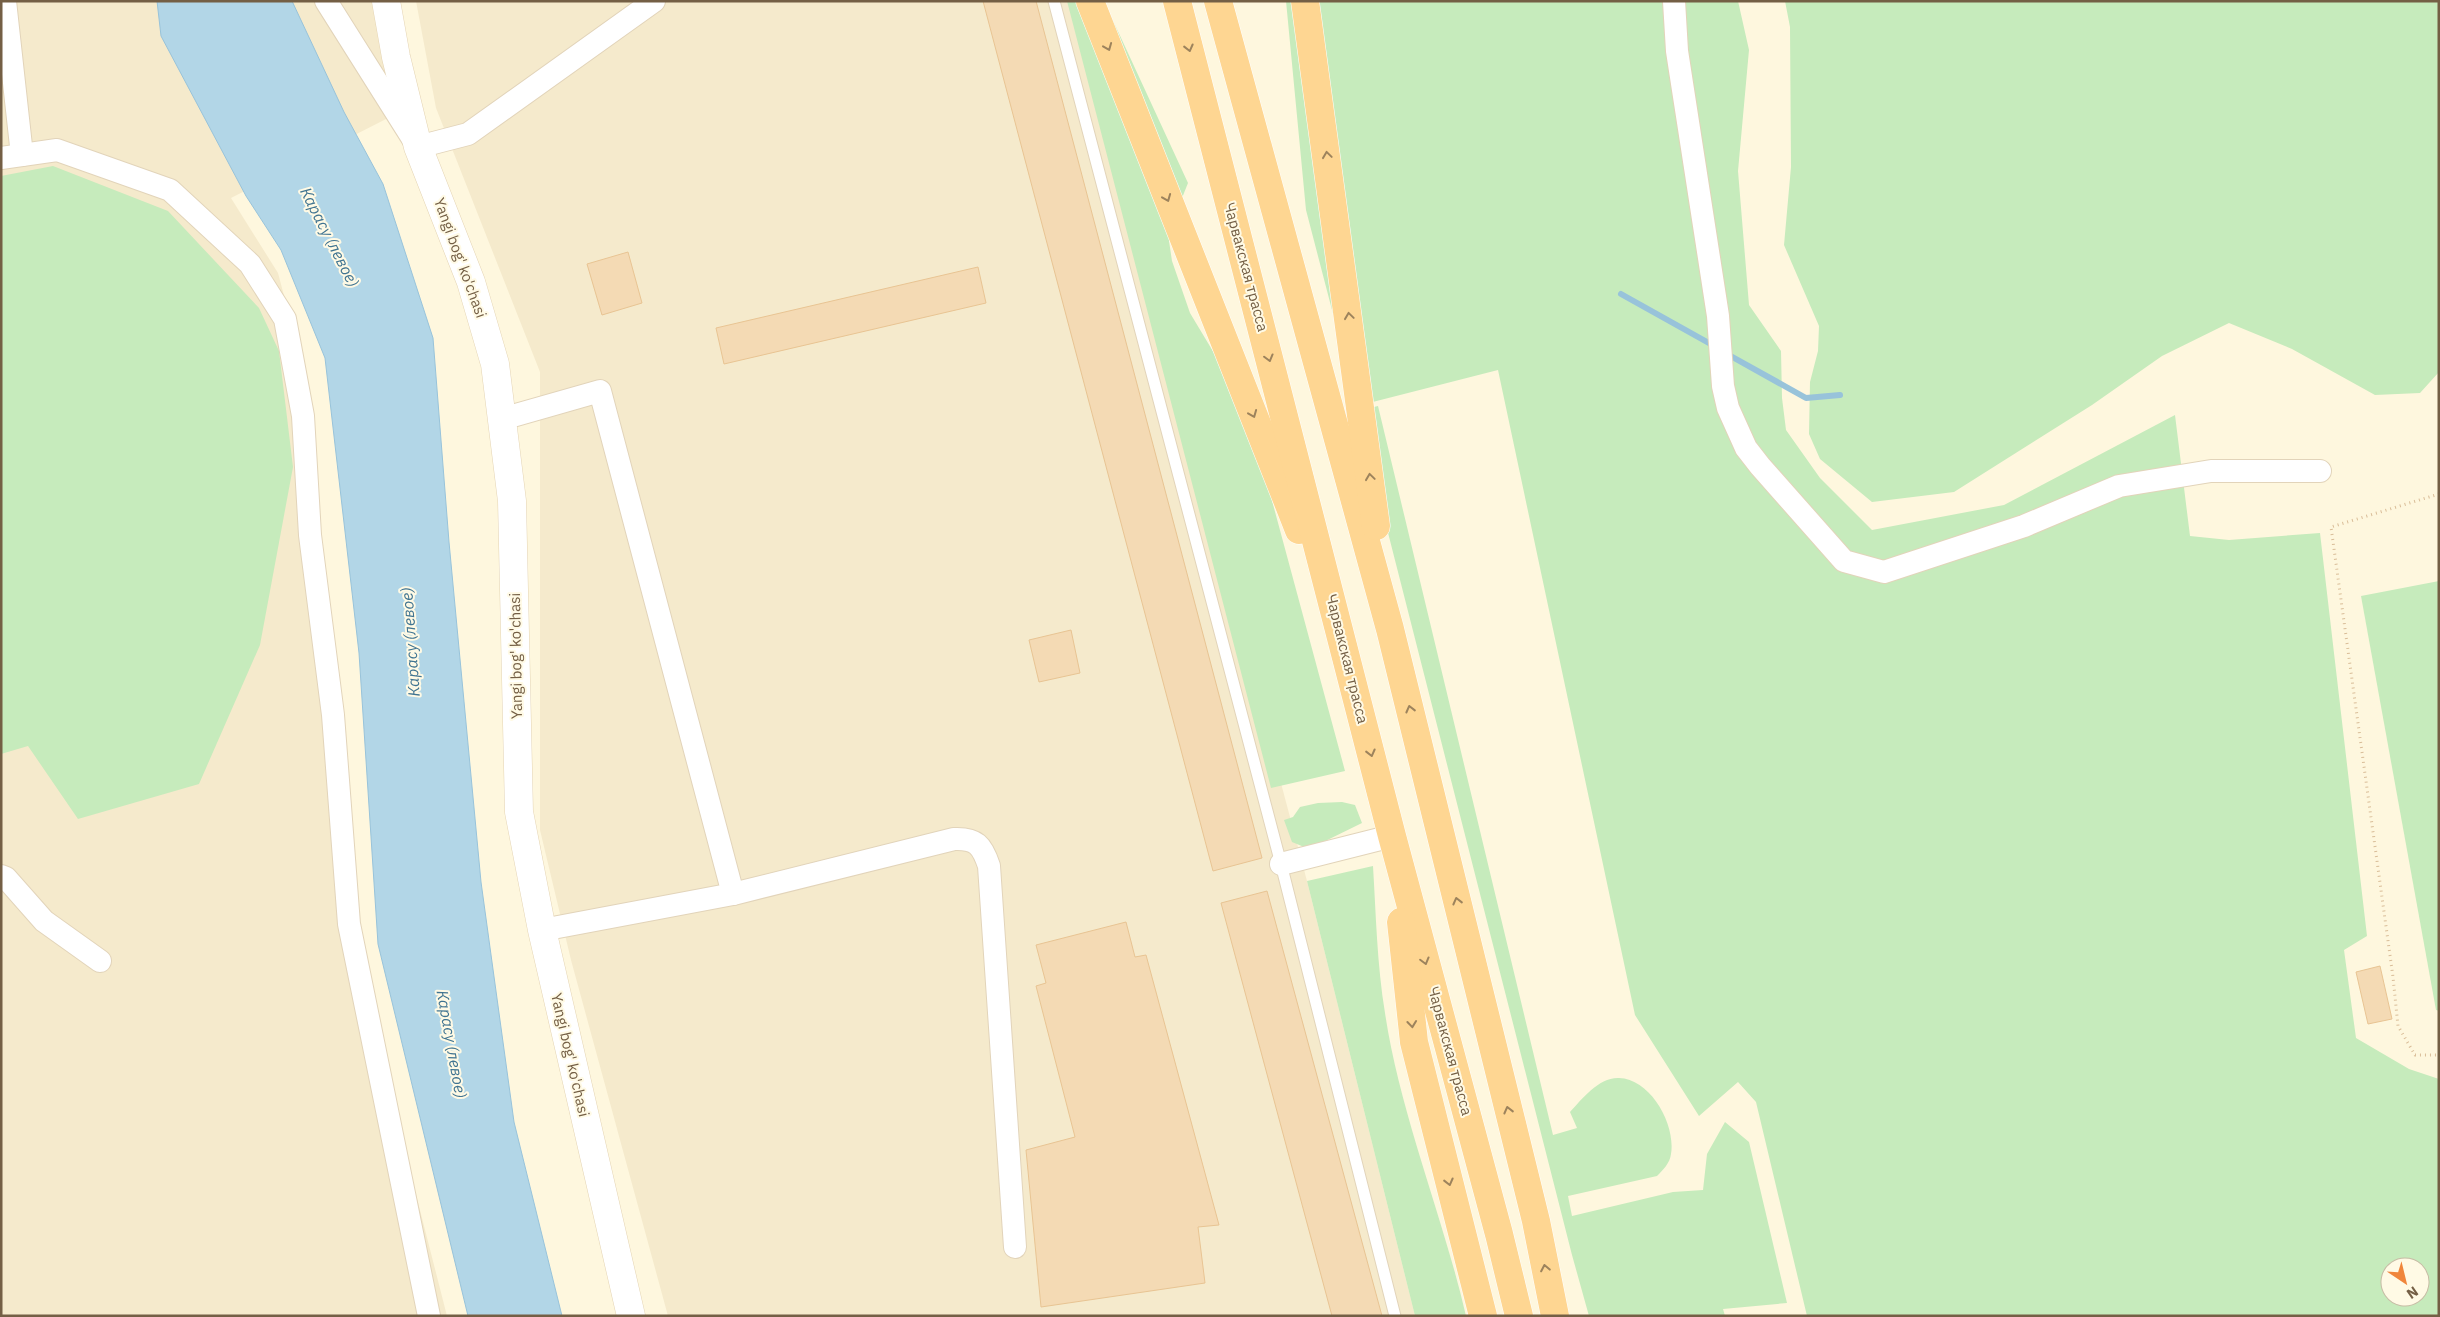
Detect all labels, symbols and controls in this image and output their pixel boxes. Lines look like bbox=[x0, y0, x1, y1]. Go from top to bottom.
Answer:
one-way arrow bbox=[1102, 42, 1112, 50]
one-way arrow bbox=[1183, 44, 1194, 53]
one-way arrow bbox=[1322, 150, 1333, 158]
water label: Карасу (левое) bbox=[296, 184, 364, 290]
one-way arrow bbox=[1161, 193, 1172, 202]
street label: Yangi bog' ko'chasi bbox=[430, 195, 491, 320]
street label: Чарвакская трасса bbox=[1220, 200, 1273, 333]
one-way arrow bbox=[1344, 311, 1354, 320]
one-way arrow bbox=[1264, 354, 1274, 362]
one-way arrow bbox=[1247, 409, 1257, 418]
one-way arrow bbox=[1365, 473, 1376, 481]
water label: Карасу (левое) bbox=[396, 587, 424, 697]
street label: Чарвакская трасса bbox=[1322, 592, 1373, 726]
street label: Yangi bog' ko'chasi bbox=[505, 593, 526, 719]
one-way arrow bbox=[1405, 705, 1416, 714]
one-way arrow bbox=[1365, 748, 1376, 757]
one-way arrow bbox=[1452, 896, 1463, 905]
one-way arrow bbox=[1420, 956, 1430, 964]
street label: Чарвакская трасса bbox=[1424, 984, 1477, 1117]
water label: Карасу (левое) bbox=[433, 988, 471, 1100]
street label: Yangi bog' ko'chasi bbox=[547, 991, 594, 1119]
one-way arrow bbox=[1406, 1020, 1417, 1028]
one-way arrow bbox=[1503, 1105, 1514, 1114]
one-way arrow bbox=[1443, 1177, 1454, 1186]
north arrow bbox=[2380, 1257, 2430, 1307]
one-way arrow bbox=[1540, 1264, 1551, 1272]
text: N bbox=[2403, 1282, 2422, 1303]

